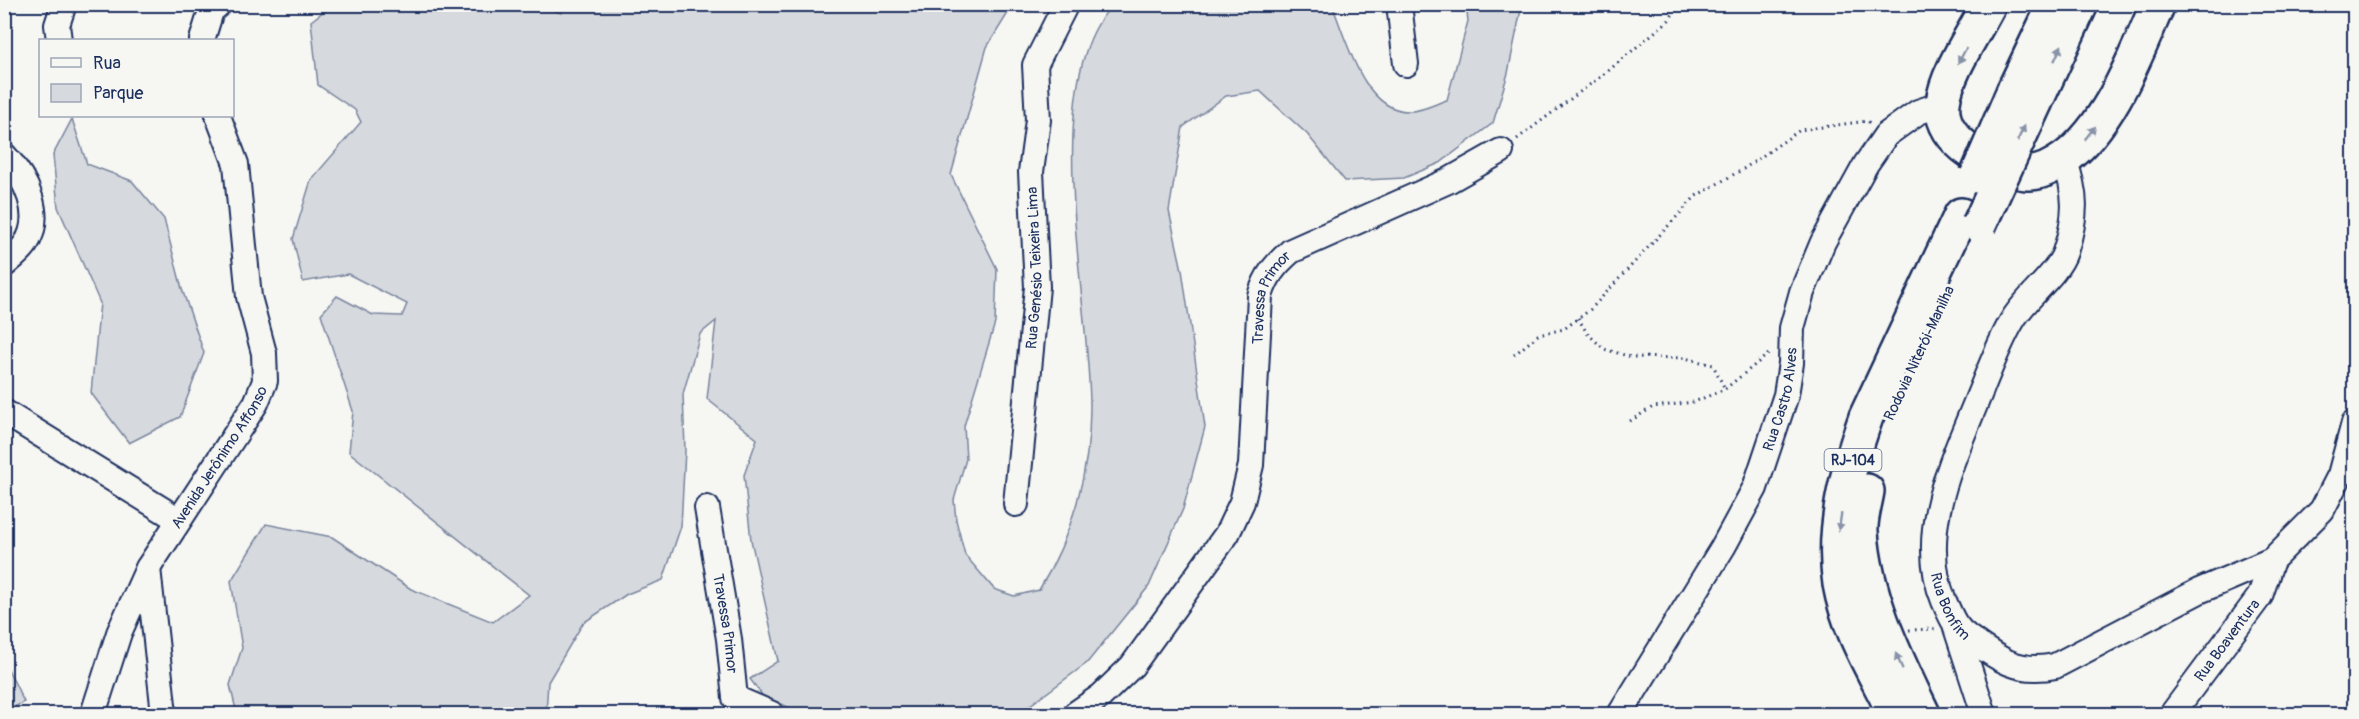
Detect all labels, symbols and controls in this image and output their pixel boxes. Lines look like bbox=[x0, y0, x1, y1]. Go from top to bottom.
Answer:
legend bbox=[39, 39, 234, 117]
one-way arrow bbox=[2054, 44, 2063, 61]
one-way arrow bbox=[1957, 48, 1967, 65]
text: Rua bbox=[93, 52, 121, 75]
text: Parque bbox=[93, 82, 143, 105]
one-way arrow bbox=[2016, 124, 2026, 142]
one-way arrow bbox=[2084, 126, 2096, 141]
street label: Rua Genésio Teixeira Lima bbox=[1022, 186, 1047, 350]
street label: Travessa Primor bbox=[1248, 246, 1296, 345]
street label: Rodovia Niterói-Manilha bbox=[1880, 283, 1959, 424]
street label: Rua Castro Alves bbox=[1759, 347, 1801, 454]
street label: Avenida Jerônimo Affonso bbox=[167, 384, 272, 533]
road number: RJ-104 bbox=[1824, 449, 1882, 471]
one-way arrow bbox=[1836, 512, 1845, 531]
street label: Rua Bonfim bbox=[1926, 571, 1974, 645]
street label: Travessa Primor bbox=[708, 572, 742, 675]
street label: Rua Boaventura bbox=[2190, 596, 2264, 686]
one-way arrow bbox=[1894, 652, 1904, 670]

